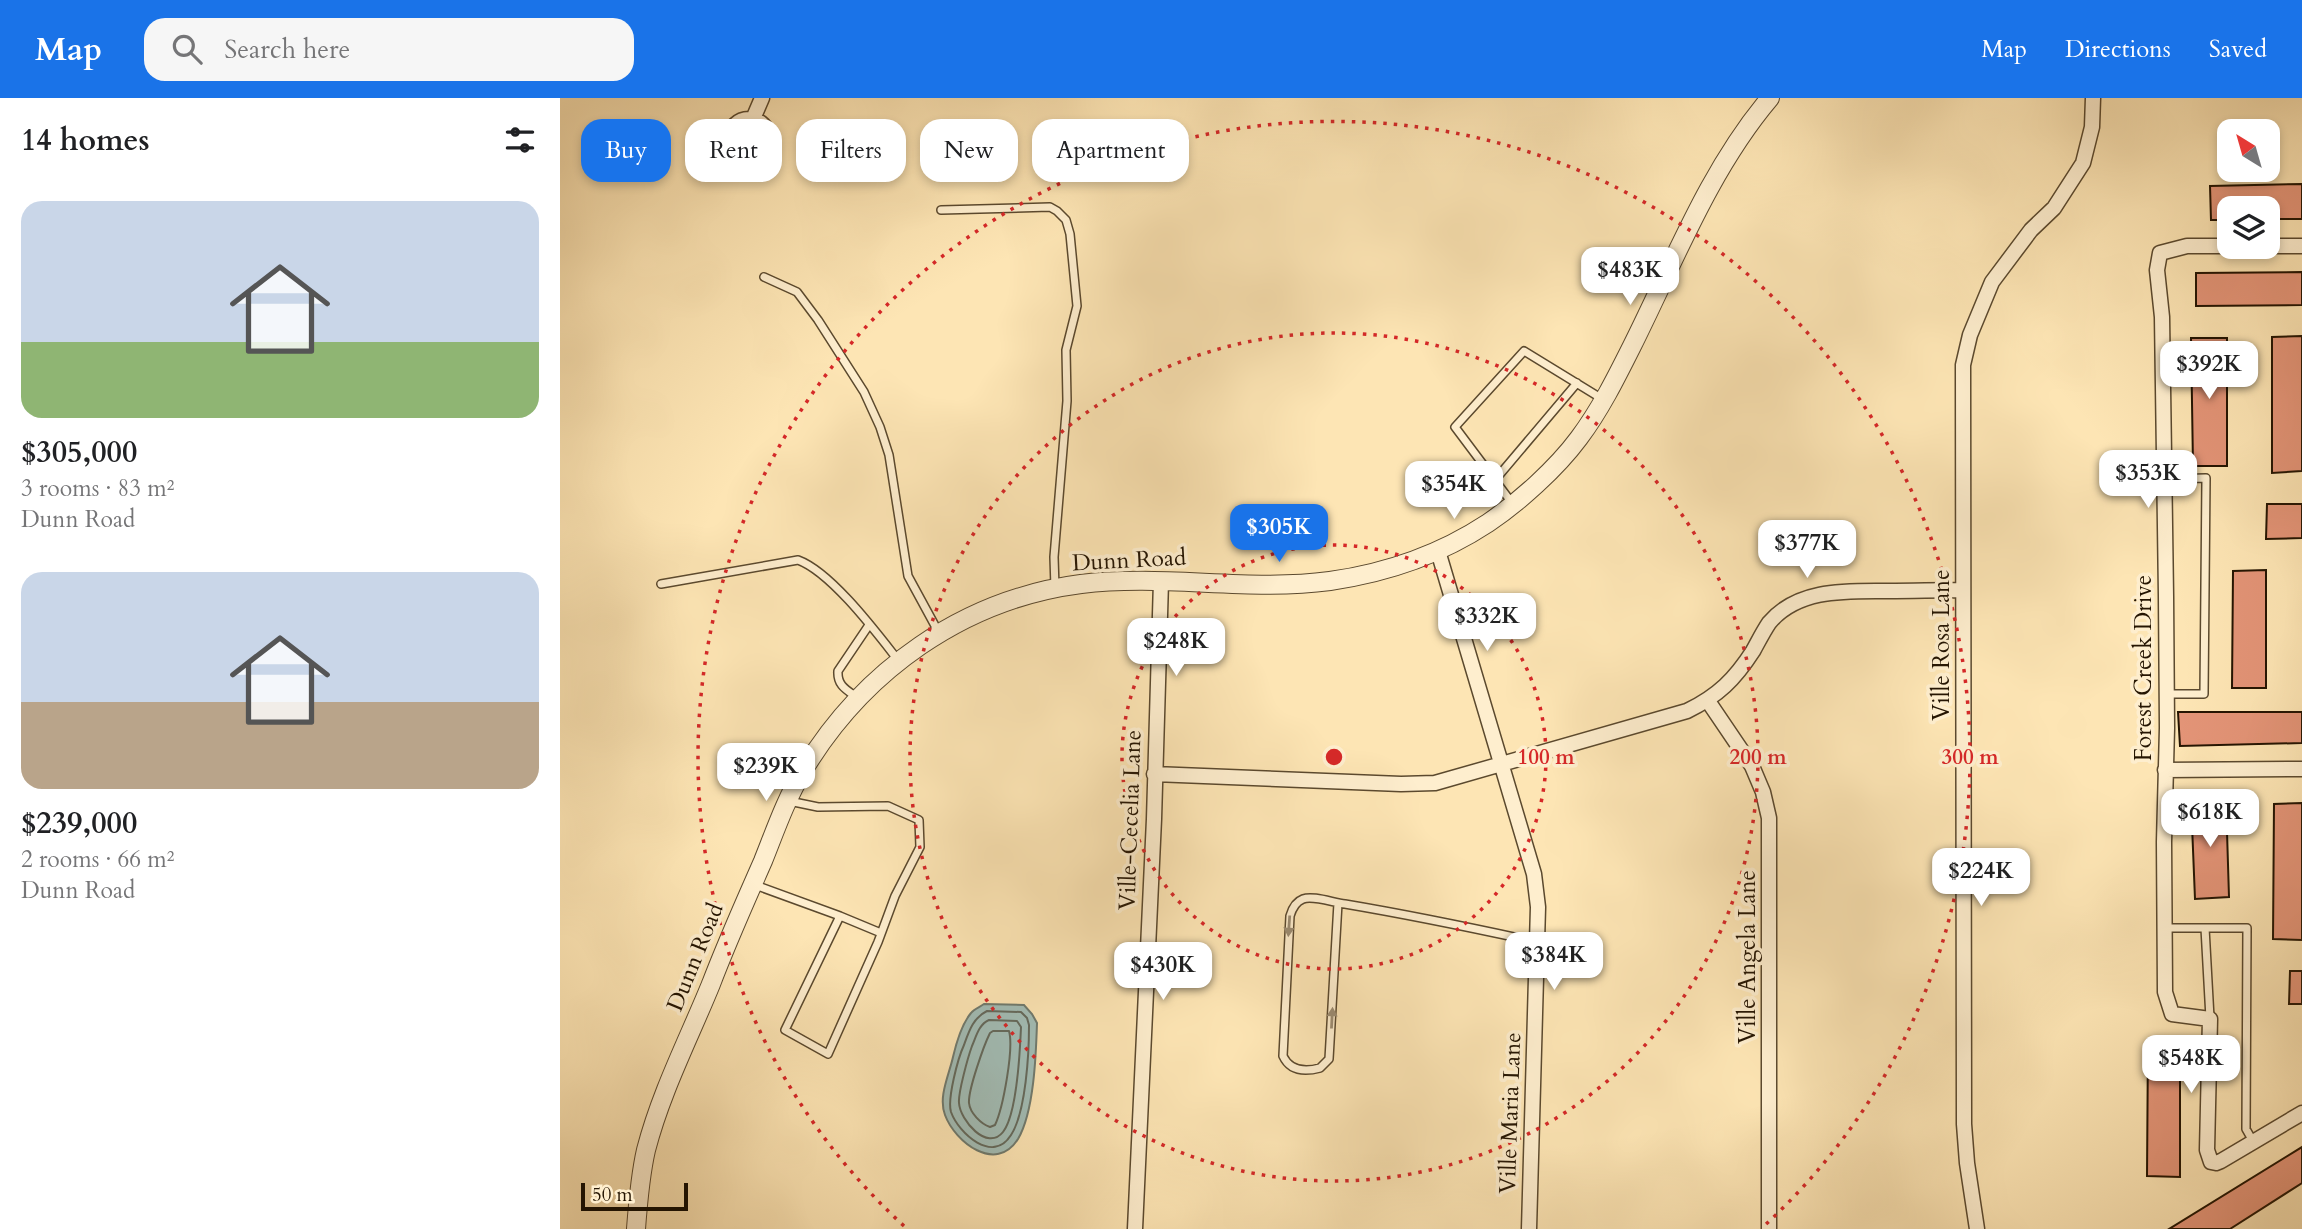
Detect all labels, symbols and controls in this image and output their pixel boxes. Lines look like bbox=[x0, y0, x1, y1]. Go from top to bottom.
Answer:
search box bbox=[144, 18, 634, 81]
text: Map bbox=[35, 27, 102, 72]
icon: search bbox=[168, 30, 206, 68]
text: Search here bbox=[224, 32, 350, 67]
text: Map bbox=[1981, 33, 2027, 66]
text: Directions bbox=[2065, 33, 2171, 66]
text: Saved bbox=[2209, 33, 2267, 66]
chip: Buy bbox=[581, 119, 671, 182]
chip: Rent bbox=[685, 119, 782, 182]
chip: Filters bbox=[796, 119, 906, 182]
chip: New bbox=[920, 119, 1018, 182]
chip: Apartment bbox=[1032, 119, 1189, 182]
north arrow bbox=[2217, 119, 2280, 182]
map controls bbox=[2217, 119, 2280, 259]
text: 14 homes bbox=[21, 120, 150, 161]
icon: filters bbox=[501, 121, 539, 159]
button: layers bbox=[2217, 196, 2280, 259]
icon: home bbox=[217, 246, 343, 372]
pin: $483K bbox=[1581, 248, 1679, 307]
text: $483K bbox=[1597, 254, 1663, 285]
pin: $392K bbox=[2160, 342, 2258, 401]
text: $392K bbox=[2176, 348, 2242, 379]
text: $305,000 bbox=[21, 432, 137, 473]
pin: $353K bbox=[2099, 450, 2197, 510]
text: $353K bbox=[2115, 457, 2181, 488]
pin: $354K bbox=[1405, 462, 1503, 521]
text: $354K bbox=[1421, 468, 1487, 499]
text: 3 rooms · 83 m² bbox=[21, 473, 174, 504]
text: Dunn Road bbox=[21, 504, 135, 535]
pin: $305K bbox=[1230, 504, 1328, 564]
text: $305K bbox=[1246, 511, 1312, 542]
pin: $377K bbox=[1758, 520, 1856, 580]
text: $377K bbox=[1774, 527, 1840, 558]
street label: Dunn Road bbox=[1071, 541, 1188, 578]
street label: Ville Rosa Lane bbox=[1926, 569, 1957, 721]
street label: Forest Creek Drive bbox=[2128, 575, 2159, 761]
pin: $332K bbox=[1438, 594, 1536, 653]
text: $332K bbox=[1454, 600, 1520, 631]
icon: home bbox=[217, 617, 343, 743]
pin: $248K bbox=[1127, 618, 1225, 678]
text: $248K bbox=[1143, 625, 1209, 656]
street label: Ville-Cecelia Lane bbox=[1111, 729, 1149, 911]
text: 100 m bbox=[1517, 743, 1575, 772]
text: 200 m bbox=[1729, 743, 1787, 772]
text: 300 m bbox=[1941, 743, 1999, 772]
pin: $239K bbox=[717, 744, 815, 803]
centre of rings bbox=[1322, 745, 1346, 769]
text: $239K bbox=[733, 750, 799, 781]
pin: $618K bbox=[2161, 790, 2259, 849]
text: $618K bbox=[2177, 796, 2243, 827]
text: $239,000 bbox=[21, 803, 137, 844]
text: 2 rooms · 66 m² bbox=[21, 844, 174, 875]
pin: $224K bbox=[1932, 848, 2030, 908]
text: $224K bbox=[1948, 855, 2014, 886]
street label: Ville Angela Lane bbox=[1732, 870, 1763, 1044]
text: Dunn Road bbox=[21, 875, 135, 906]
street label: Dunn Road bbox=[659, 898, 731, 1016]
one-way arrow bbox=[1284, 915, 1295, 937]
pin: $384K bbox=[1505, 932, 1603, 992]
text: $384K bbox=[1521, 939, 1587, 970]
pin: $430K bbox=[1114, 942, 1212, 1002]
text: $430K bbox=[1130, 949, 1196, 980]
one-way arrow bbox=[1326, 1007, 1337, 1029]
street label: Ville Maria Lane bbox=[1492, 1032, 1528, 1194]
pin: $548K bbox=[2142, 1035, 2240, 1095]
text: $548K bbox=[2158, 1042, 2224, 1073]
scale bar bbox=[581, 1180, 688, 1212]
text: 50 m bbox=[592, 1182, 633, 1208]

